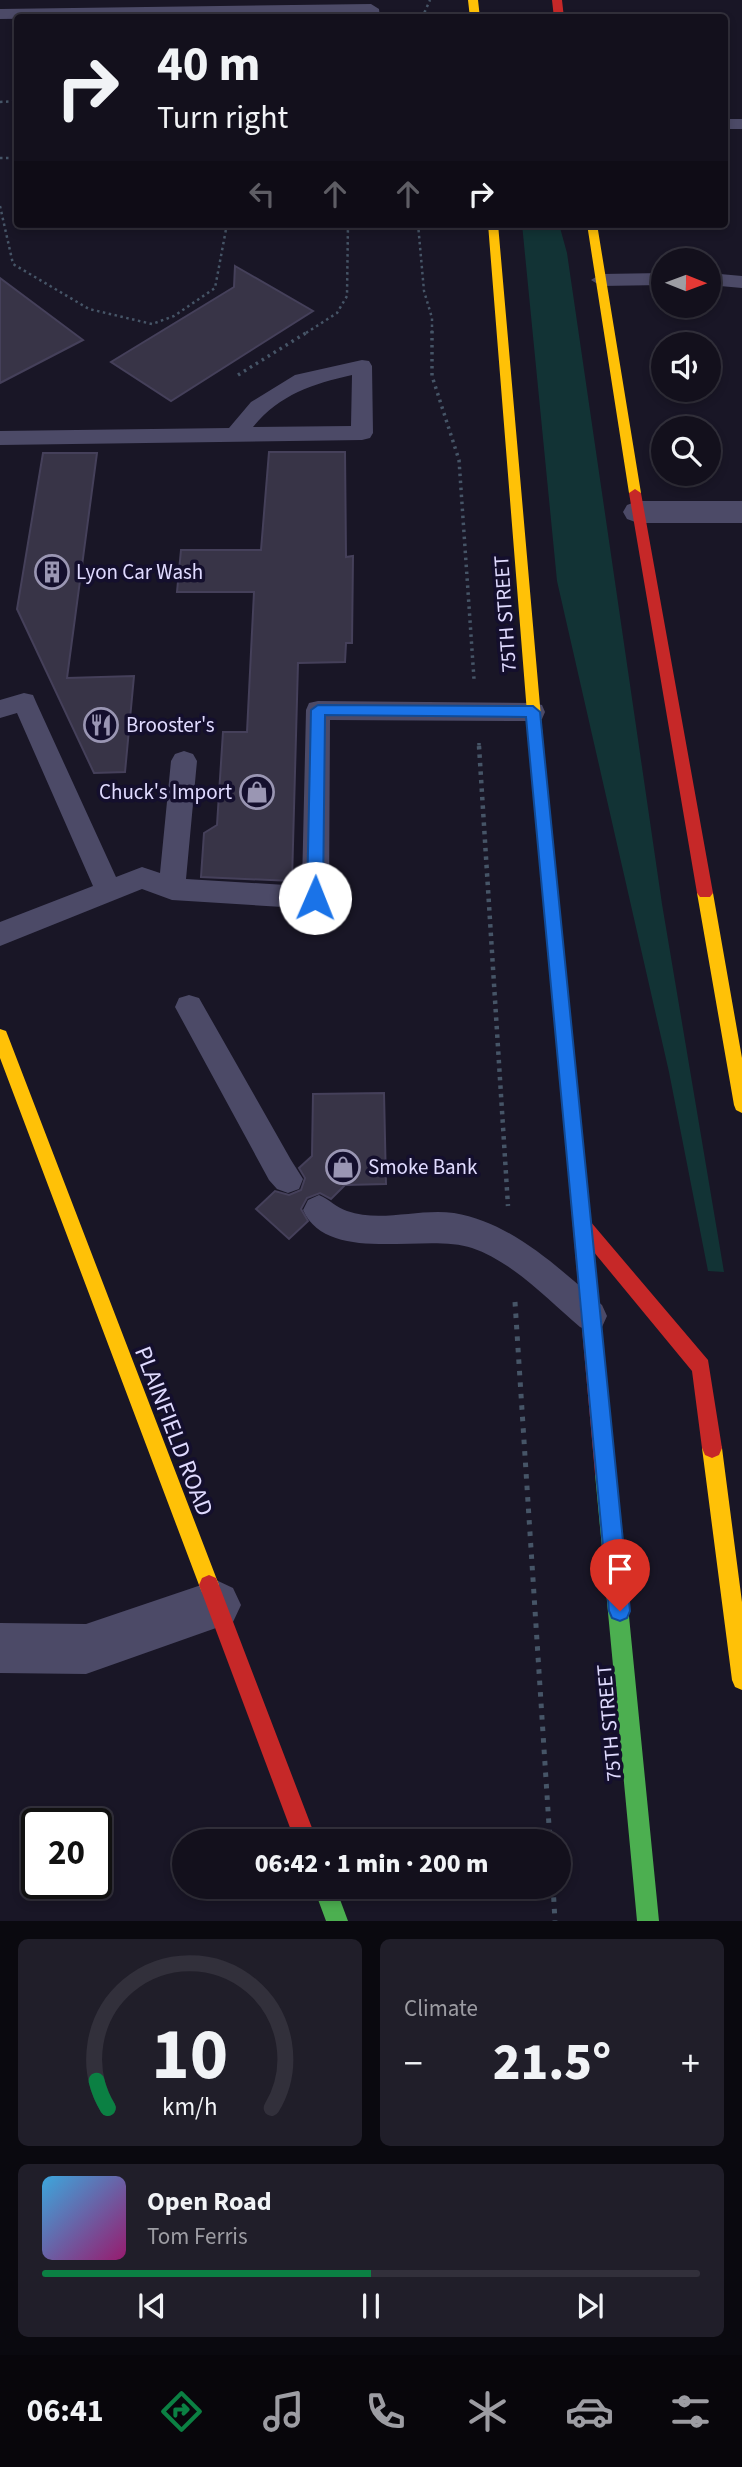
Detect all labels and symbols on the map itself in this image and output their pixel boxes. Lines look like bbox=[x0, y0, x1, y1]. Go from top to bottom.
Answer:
north arrow bbox=[651, 248, 721, 318]
building icon: Lyon Car Wash bbox=[33, 553, 71, 591]
street label: 75TH STREET bbox=[486, 554, 524, 674]
place label: Lyon Car Wash bbox=[76, 557, 203, 587]
restaurant icon: Brooster's bbox=[82, 706, 120, 744]
place label: Brooster's bbox=[126, 710, 215, 740]
shop icon: Chuck's Import bbox=[238, 773, 276, 811]
place label: Chuck's Import bbox=[99, 777, 232, 807]
position arrow bbox=[278, 861, 352, 935]
shop icon: Smoke Bank bbox=[324, 1148, 362, 1186]
place label: Smoke Bank bbox=[368, 1152, 478, 1182]
street label: PLAINFIELD ROAD bbox=[125, 1341, 222, 1521]
pin bbox=[590, 1539, 650, 1611]
street label: 75TH STREET bbox=[589, 1663, 629, 1783]
speed limit sign: 20 bbox=[21, 1808, 112, 1899]

